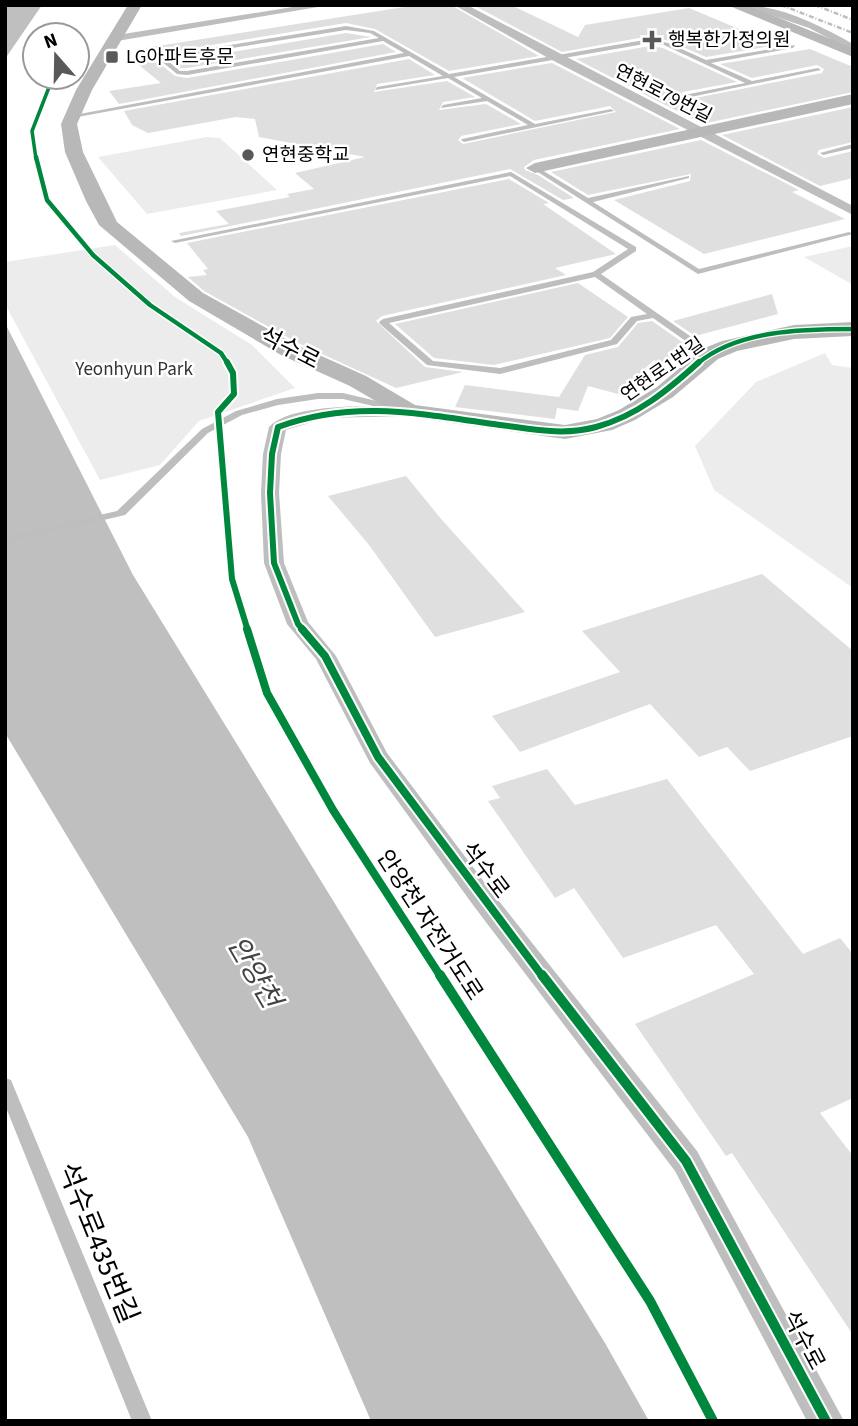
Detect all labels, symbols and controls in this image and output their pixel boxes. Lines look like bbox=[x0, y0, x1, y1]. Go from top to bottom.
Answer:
north arrow bbox=[21, 21, 91, 91]
text: N bbox=[40, 27, 61, 56]
place label: 행복한가정의원 bbox=[668, 27, 790, 54]
marker: 행복한가정의원 bbox=[642, 30, 662, 50]
place label: LG아파트후문 bbox=[126, 44, 234, 71]
marker: LG아파트후문 bbox=[104, 49, 120, 65]
street label: 연현로79번길 bbox=[610, 58, 716, 130]
place label: 연현중학교 bbox=[262, 142, 349, 169]
marker: 연현중학교 bbox=[240, 147, 256, 163]
street label: 석수로 bbox=[254, 319, 326, 377]
street label: 연현로1번길 bbox=[616, 331, 710, 409]
park label: Yeonhyun Park bbox=[74, 356, 193, 383]
street label: 석수로 bbox=[453, 835, 517, 905]
street label: 안양천 자전거도로 bbox=[369, 843, 491, 1007]
water label: 안양천 bbox=[217, 929, 292, 1018]
street label: 석수로435번길 bbox=[48, 1156, 148, 1330]
street label: 석수로 bbox=[775, 1304, 833, 1376]

